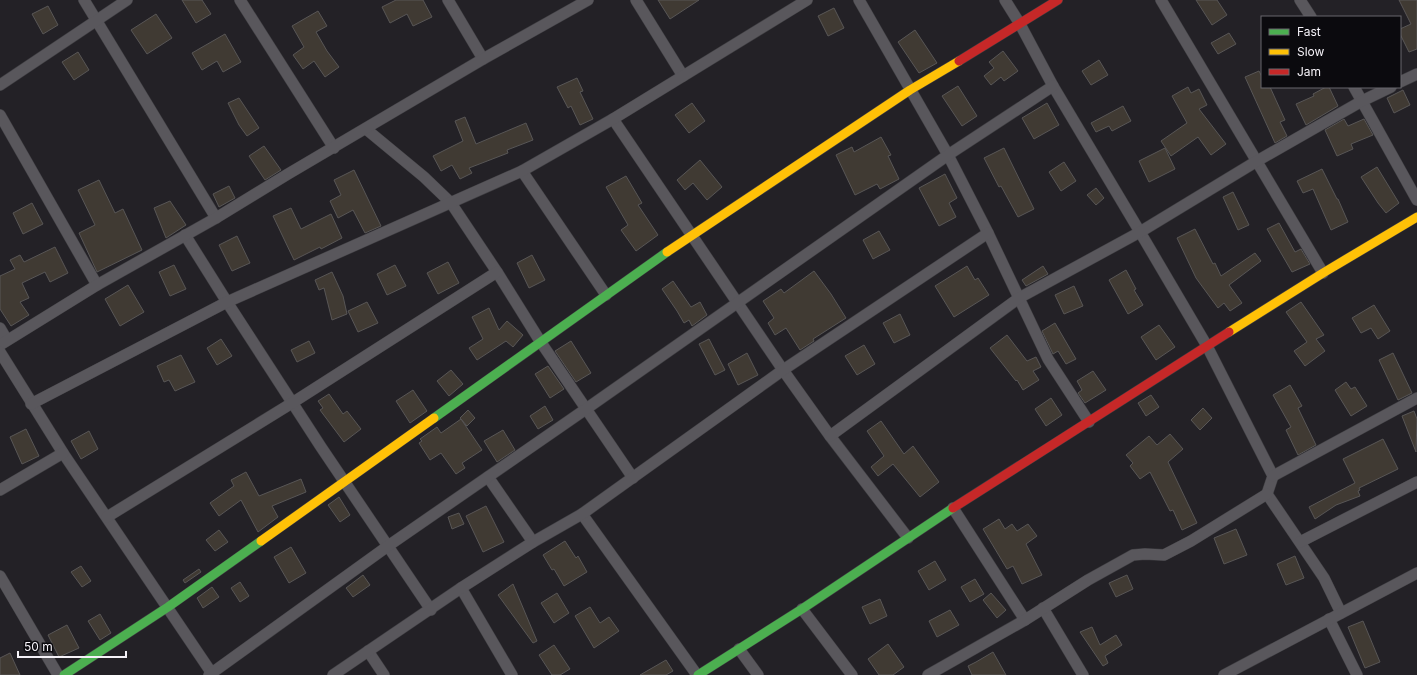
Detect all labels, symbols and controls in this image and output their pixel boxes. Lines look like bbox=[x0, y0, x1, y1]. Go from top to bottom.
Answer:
legend bbox=[1261, 16, 1401, 88]
text: Fast bbox=[1297, 24, 1321, 39]
text: Slow bbox=[1297, 44, 1325, 59]
text: Jam bbox=[1297, 64, 1321, 79]
scale bar bbox=[18, 633, 126, 659]
text: 50 m bbox=[24, 639, 53, 654]

